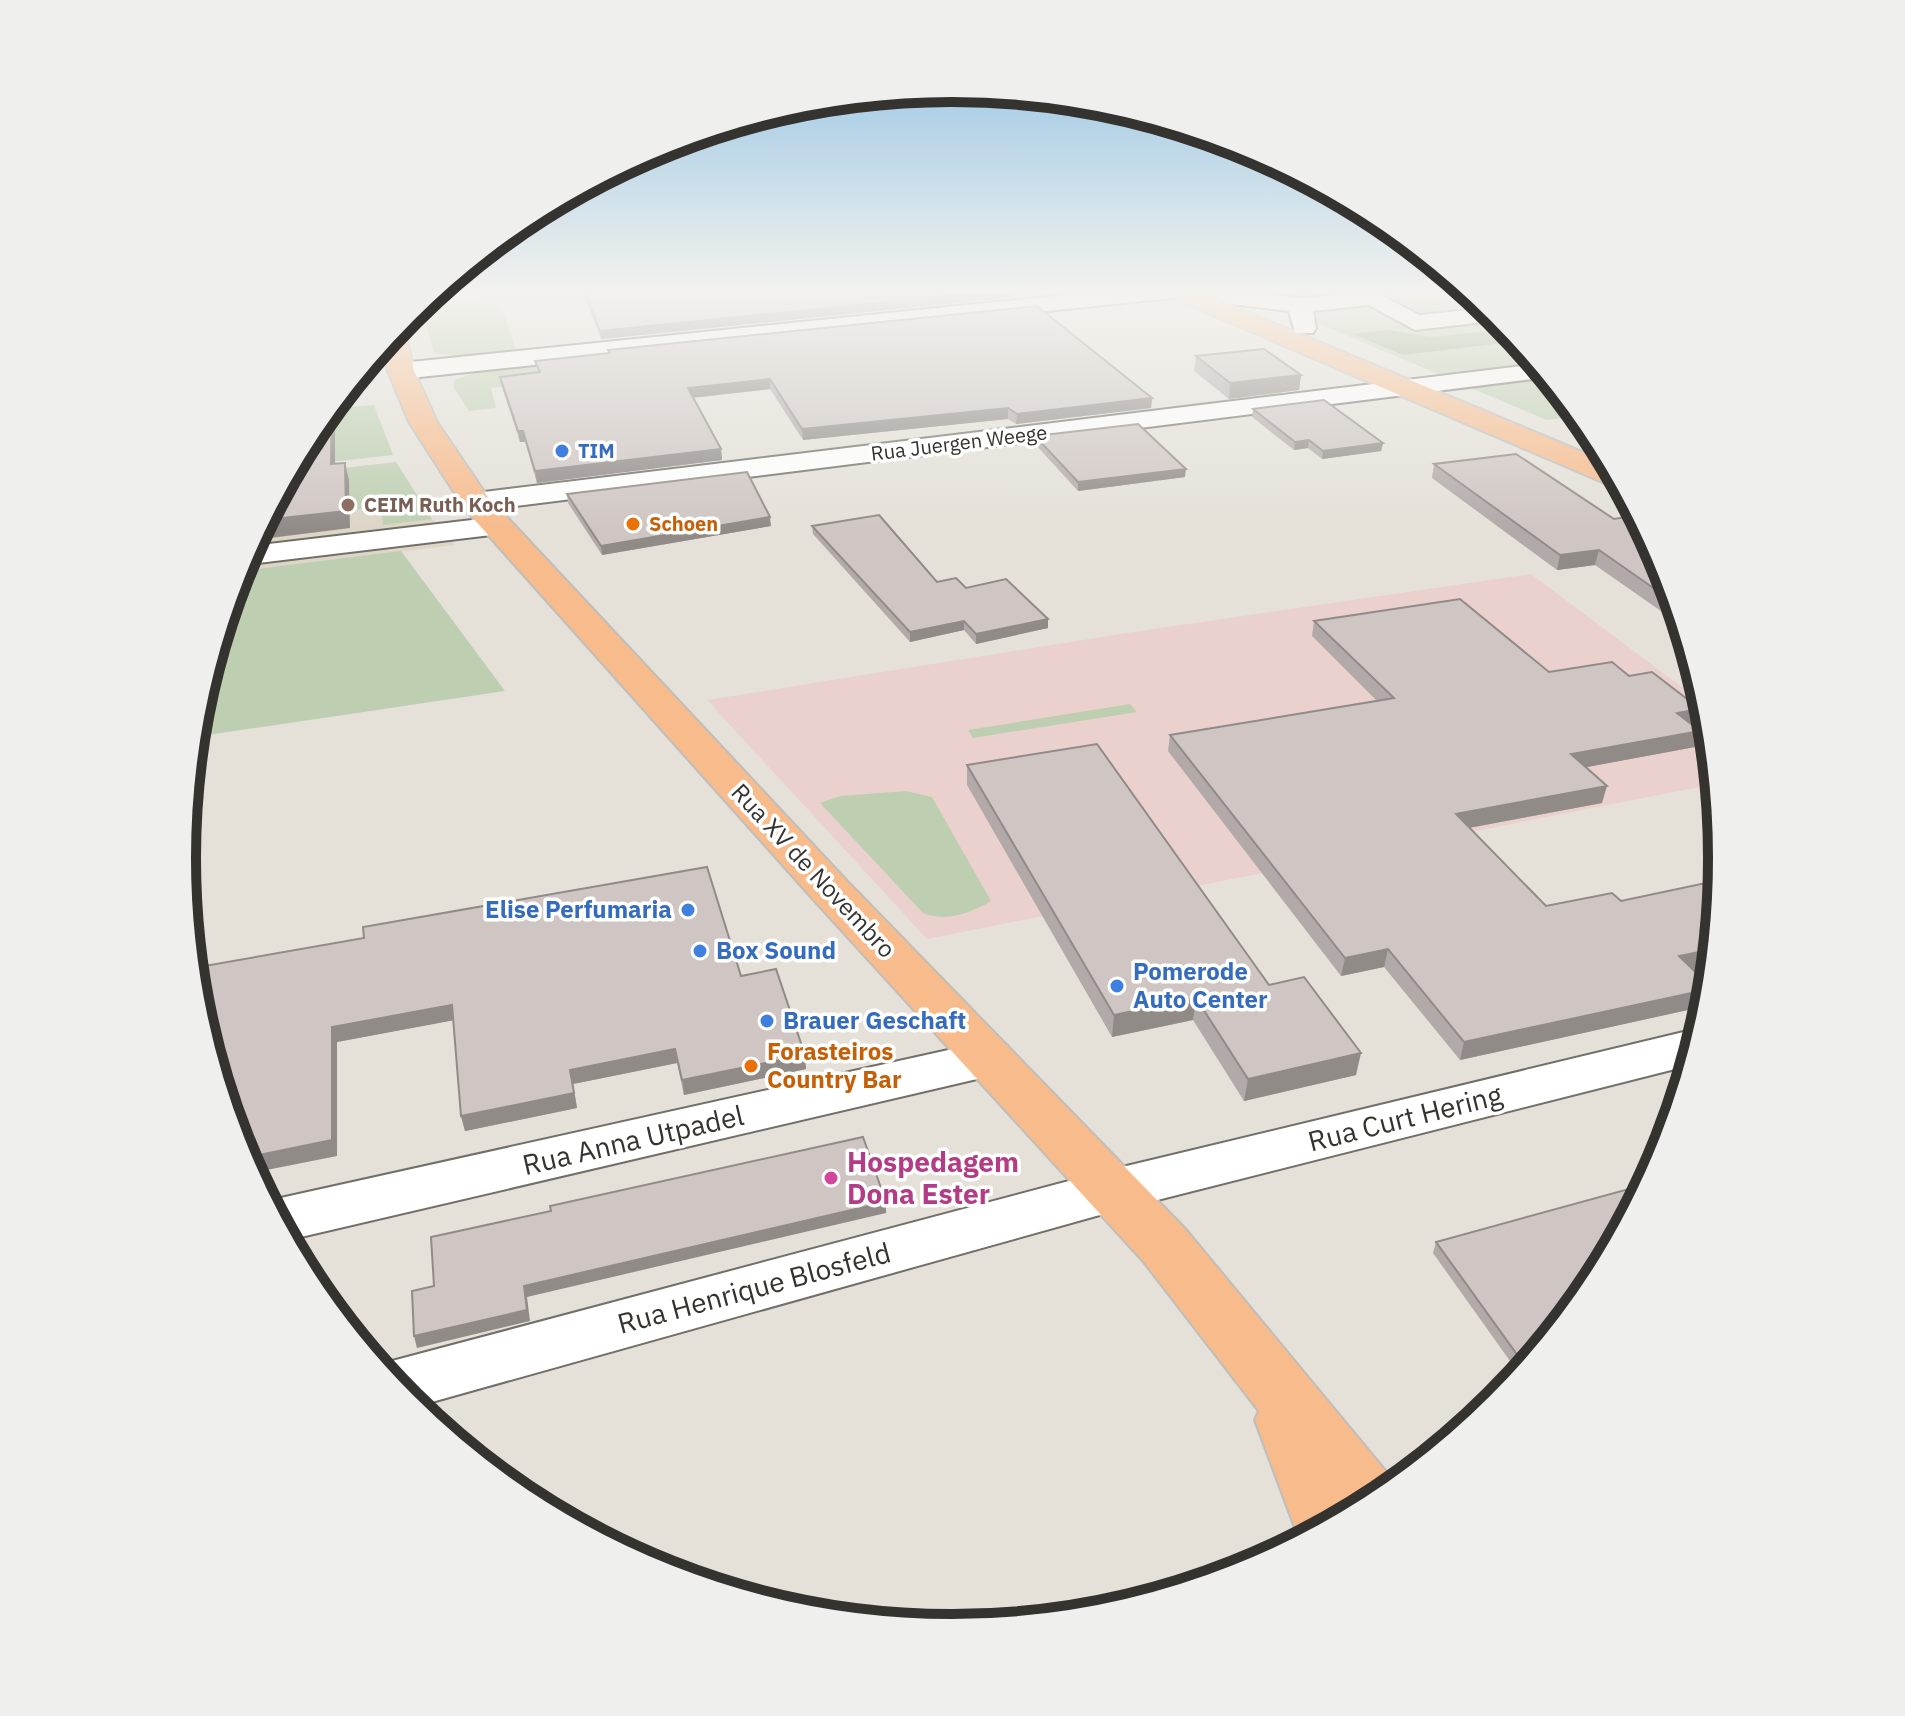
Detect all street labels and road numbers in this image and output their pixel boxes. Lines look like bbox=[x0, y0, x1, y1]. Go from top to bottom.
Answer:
street label: Rua Juergen Weege bbox=[869, 418, 1049, 467]
street label: Rua XV de Novembro bbox=[725, 776, 903, 964]
street label: Rua Curt Hering bbox=[1304, 1075, 1506, 1159]
street label: Rua Anna Utpadel bbox=[519, 1096, 747, 1183]
street label: Rua Henrique Blosfeld bbox=[613, 1233, 894, 1342]

